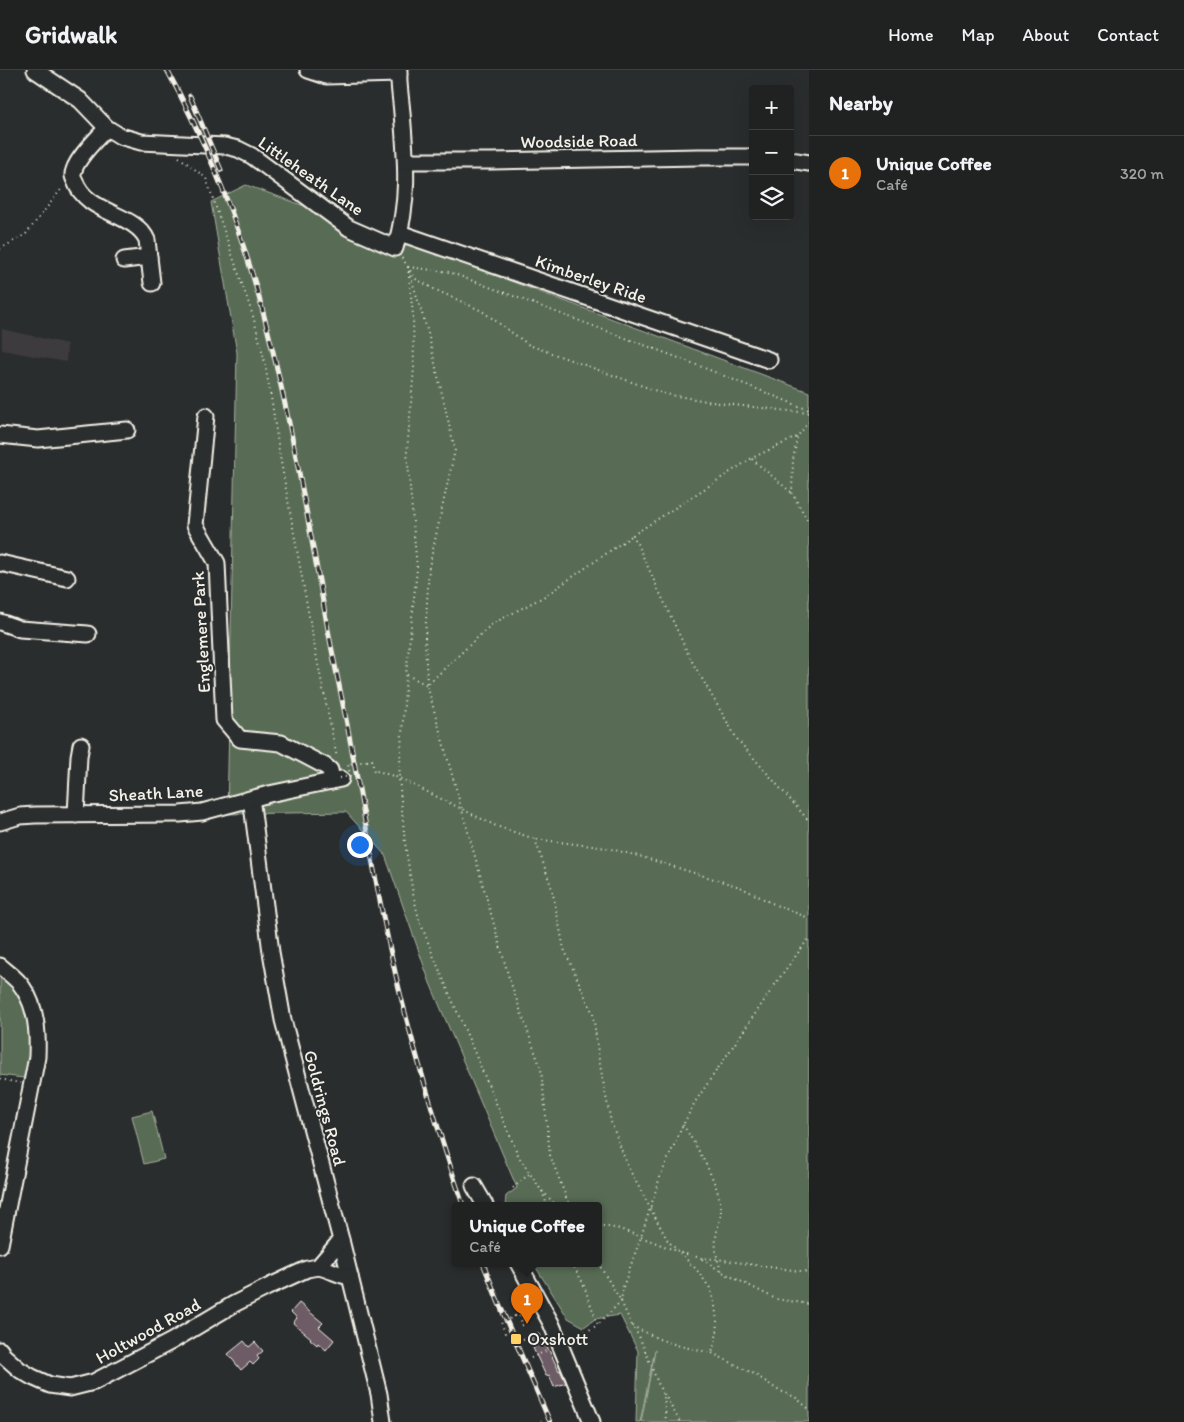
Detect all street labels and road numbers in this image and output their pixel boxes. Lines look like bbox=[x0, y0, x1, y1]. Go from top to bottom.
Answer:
street label: Woodside Road bbox=[520, 129, 638, 153]
street label: Littleheath Lane bbox=[254, 131, 368, 221]
street label: Kimberley Ride bbox=[532, 250, 650, 308]
street label: Englemere Park bbox=[187, 570, 215, 693]
street label: Sheath Lane bbox=[108, 780, 204, 806]
street label: Goldrings Road bbox=[299, 1048, 351, 1168]
street label: Holtwood Road bbox=[92, 1293, 205, 1369]

